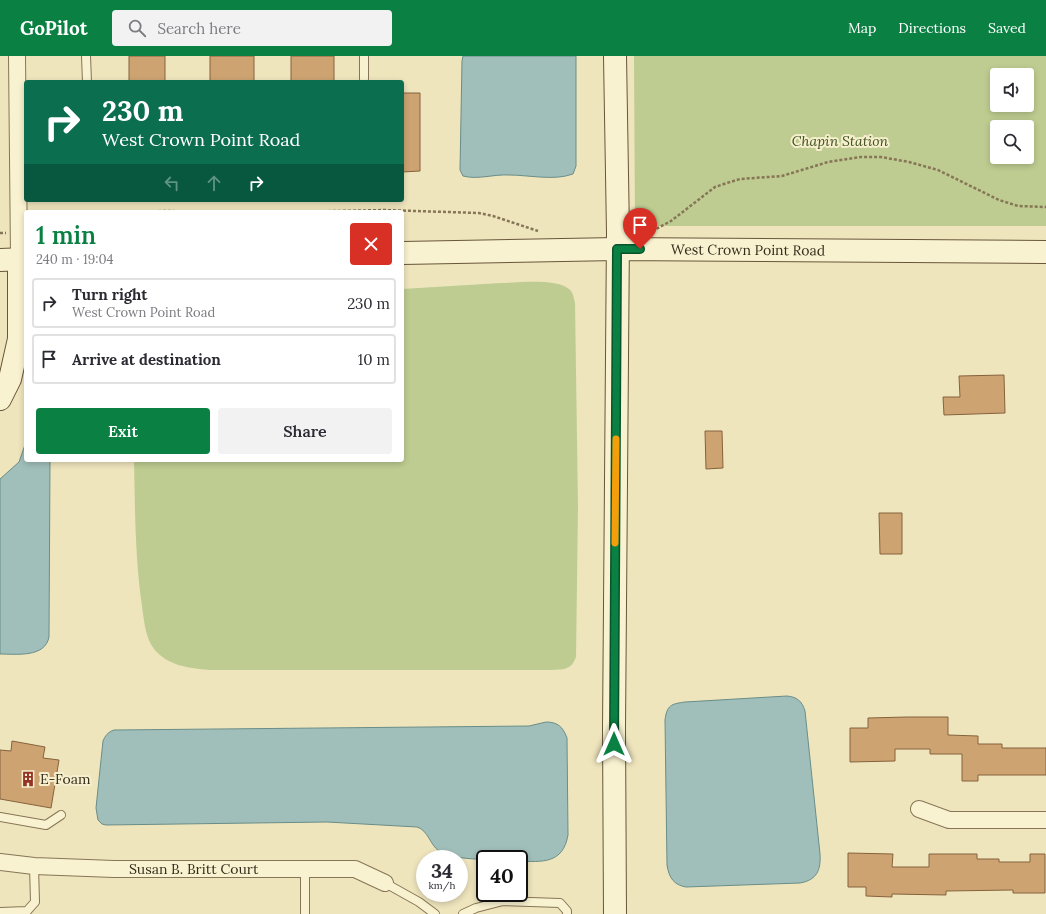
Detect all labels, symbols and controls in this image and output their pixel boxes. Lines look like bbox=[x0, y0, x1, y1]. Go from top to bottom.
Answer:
search box bbox=[112, 10, 392, 46]
text: GoPilot bbox=[20, 16, 88, 40]
icon: search bbox=[126, 17, 148, 39]
text: Search here bbox=[158, 19, 241, 38]
text: Map bbox=[848, 19, 876, 37]
text: Directions bbox=[898, 19, 966, 37]
text: Saved bbox=[988, 19, 1026, 37]
map controls bbox=[990, 68, 1034, 164]
button: sound bbox=[990, 68, 1034, 112]
text: 230 m bbox=[102, 93, 184, 129]
icon: right bbox=[36, 96, 88, 148]
button: search bbox=[990, 120, 1034, 164]
text: West Crown Point Road bbox=[102, 128, 300, 151]
park label: Chapin Station bbox=[792, 132, 889, 150]
icon: left bbox=[161, 172, 183, 194]
icon: ahead bbox=[203, 172, 225, 194]
icon: right bbox=[245, 172, 267, 194]
pin bbox=[623, 208, 657, 249]
icon: arrive bbox=[629, 214, 651, 236]
text: 1 min bbox=[36, 220, 96, 251]
button: close bbox=[350, 223, 392, 265]
street label: West Crown Point Road bbox=[671, 240, 825, 259]
text: 240 m · 19:04 bbox=[36, 251, 114, 268]
text: Turn right bbox=[72, 285, 148, 304]
icon: right bbox=[38, 292, 60, 314]
text: 230 m bbox=[347, 294, 390, 313]
text: West Crown Point Road bbox=[72, 304, 215, 321]
icon: arrive bbox=[38, 348, 60, 370]
text: Arrive at destination bbox=[72, 350, 221, 369]
text: 10 m bbox=[358, 350, 390, 369]
button: Exit bbox=[36, 408, 210, 454]
button: Share bbox=[218, 408, 392, 454]
position arrow bbox=[593, 723, 635, 765]
building icon: E-Foam bbox=[19, 770, 37, 788]
place label: E-Foam bbox=[40, 770, 91, 788]
speed limit sign: 40 bbox=[476, 850, 528, 902]
text: 34 bbox=[431, 858, 453, 883]
street label: Susan B. Britt Court bbox=[129, 860, 259, 878]
text: km/h bbox=[428, 879, 456, 892]

